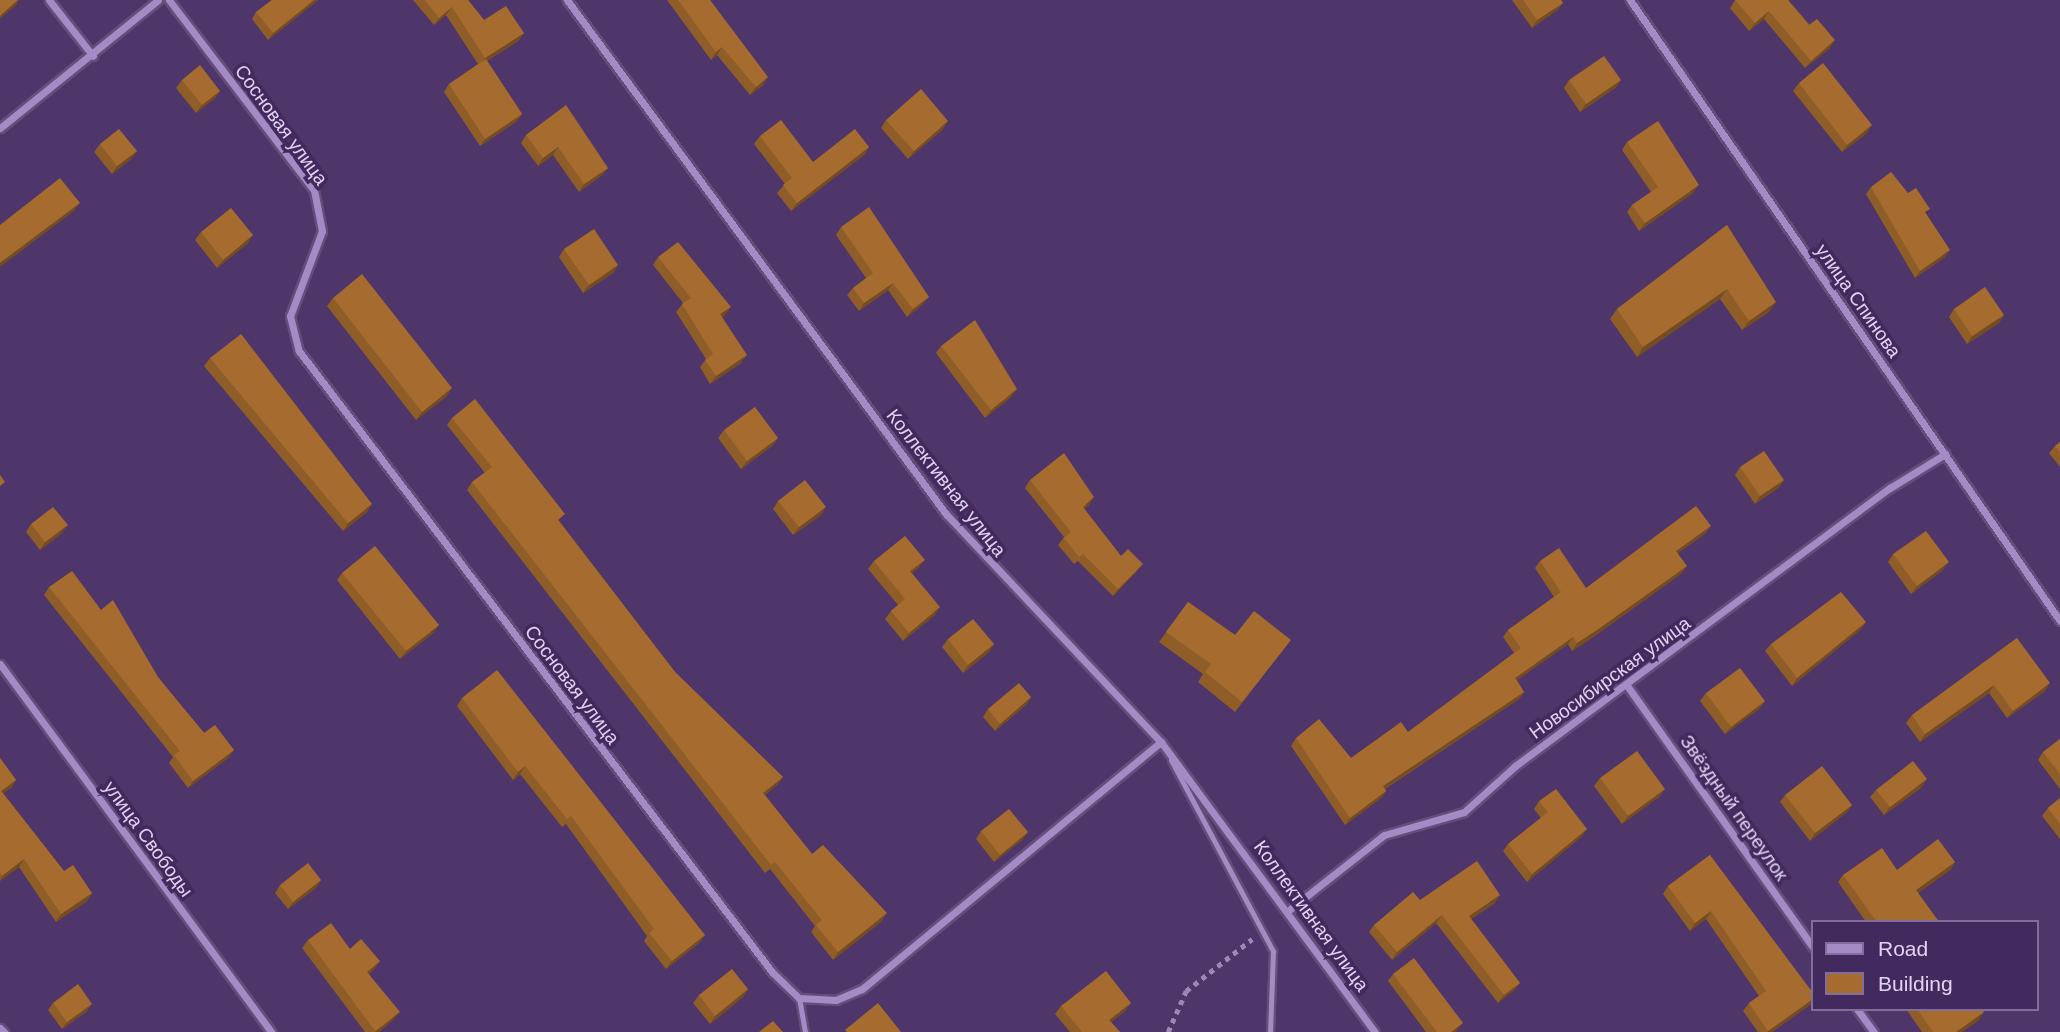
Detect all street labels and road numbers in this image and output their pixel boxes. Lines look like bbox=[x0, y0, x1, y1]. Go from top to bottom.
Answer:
street label: Сосновая улица bbox=[230, 60, 332, 190]
street label: улица Спинова bbox=[1810, 240, 1906, 362]
street label: Коллективная улица bbox=[881, 405, 1011, 561]
street label: Новосибирская улица bbox=[1525, 612, 1695, 744]
street label: Сосновая улица bbox=[520, 621, 624, 749]
street label: Звёздный переулок bbox=[1675, 731, 1793, 885]
street label: улица Свободы bbox=[98, 777, 198, 901]
street label: Коллективная улица bbox=[1249, 836, 1373, 996]

